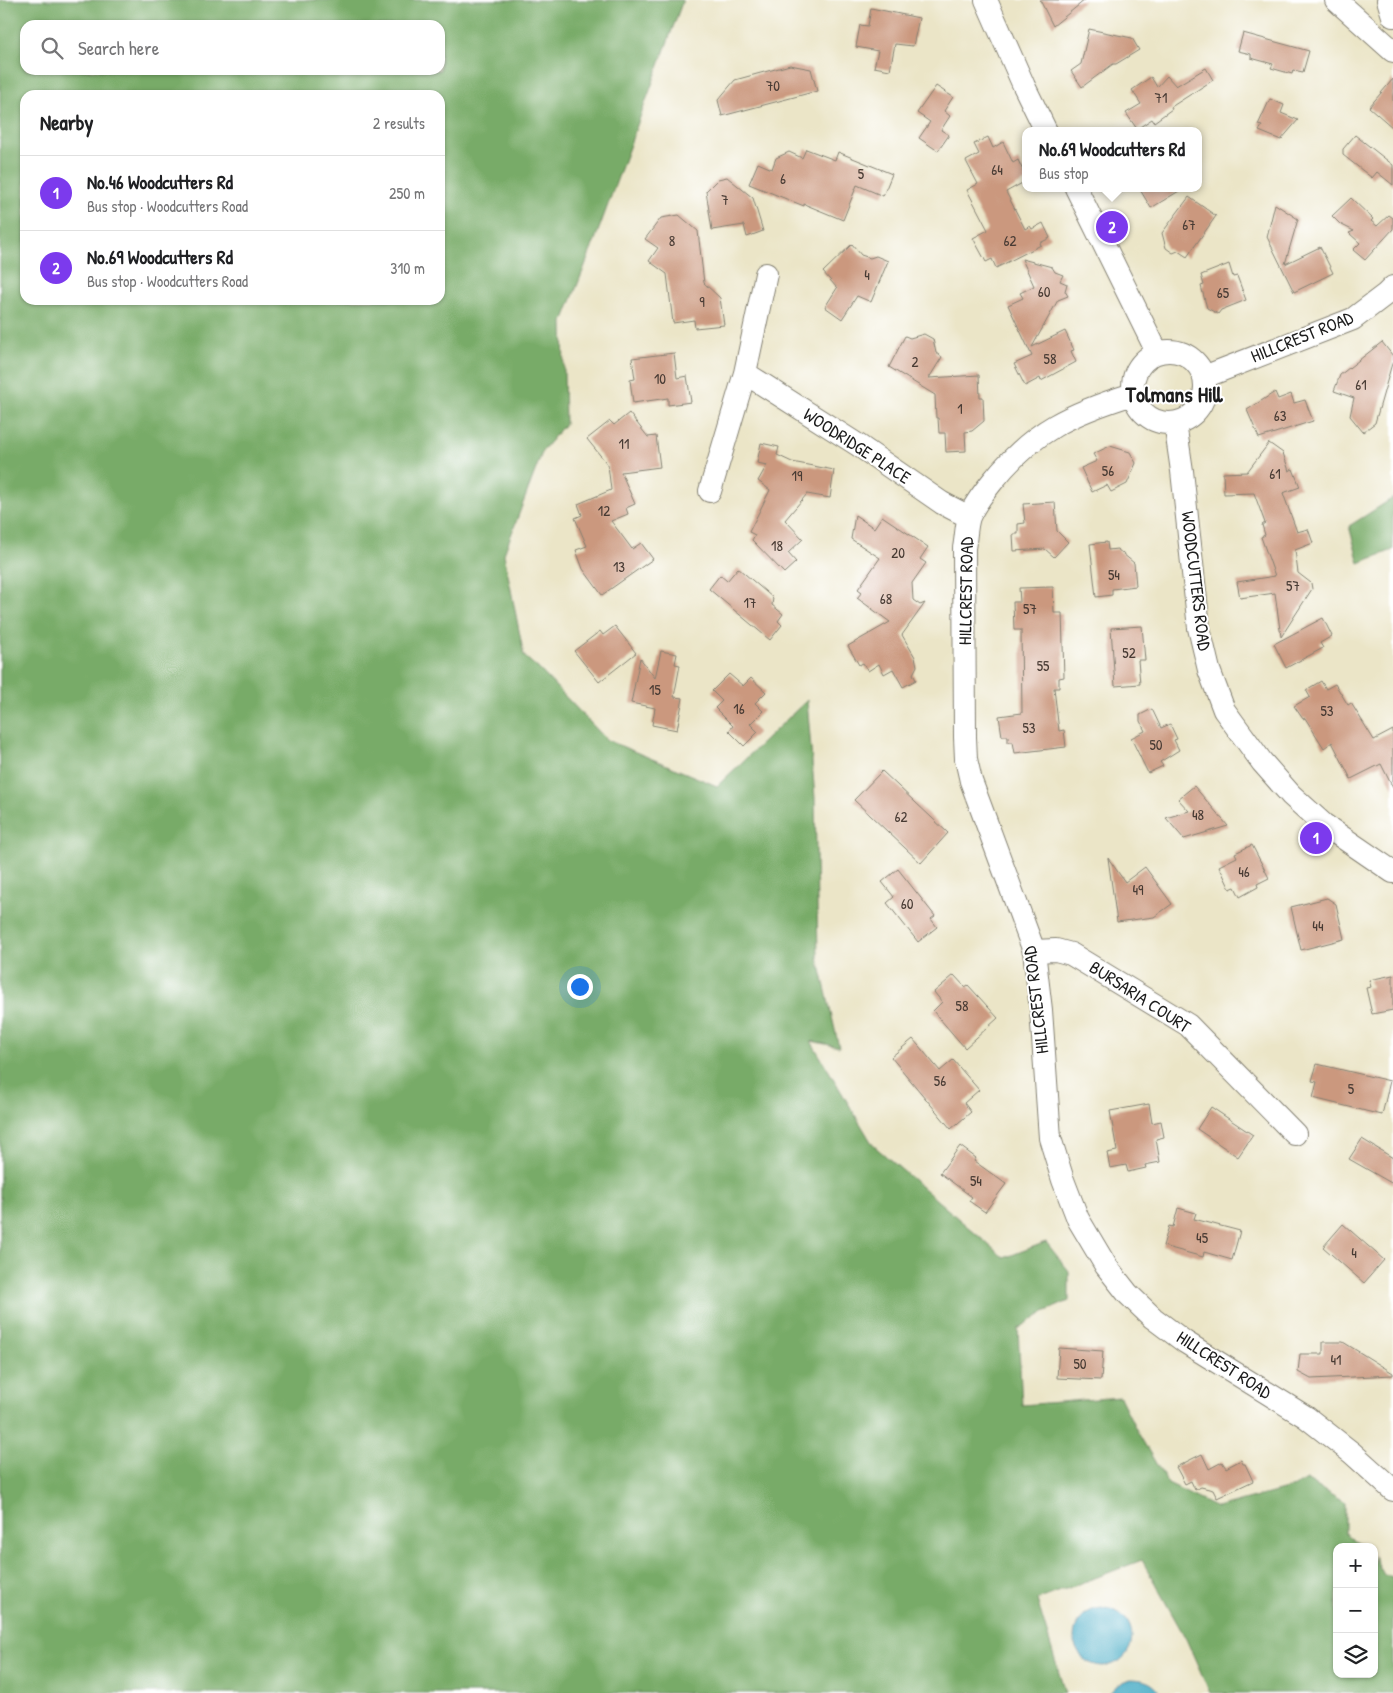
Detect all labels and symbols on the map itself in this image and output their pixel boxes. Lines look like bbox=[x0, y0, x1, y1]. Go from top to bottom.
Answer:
house number: 70 bbox=[766, 75, 780, 96]
house number: 71 bbox=[1155, 87, 1167, 108]
house number: 64 bbox=[991, 159, 1003, 180]
house number: 5 bbox=[858, 163, 865, 184]
house number: 6 bbox=[780, 168, 786, 189]
house number: 7 bbox=[721, 189, 729, 210]
pin: 2 bbox=[1096, 208, 1128, 246]
house number: 67 bbox=[1182, 214, 1196, 235]
house number: 8 bbox=[669, 230, 675, 251]
house number: 62 bbox=[1003, 230, 1017, 251]
house number: 4 bbox=[864, 264, 870, 285]
house number: 60 bbox=[1038, 281, 1051, 302]
house number: 65 bbox=[1217, 282, 1230, 303]
house number: 9 bbox=[699, 291, 705, 312]
street label: HILLCREST ROAD bbox=[1247, 304, 1357, 368]
house number: 58 bbox=[1044, 348, 1056, 369]
house number: 2 bbox=[911, 351, 919, 372]
house number: 10 bbox=[654, 368, 666, 389]
house number: 61 bbox=[1355, 374, 1367, 395]
district label: Tolmans Hill bbox=[1125, 379, 1223, 409]
house number: 1 bbox=[957, 398, 963, 419]
street label: WOODRIDGE PLACE bbox=[799, 402, 916, 490]
house number: 63 bbox=[1274, 405, 1287, 426]
house number: 11 bbox=[619, 433, 629, 454]
house number: 56 bbox=[1102, 460, 1114, 481]
house number: 61 bbox=[1269, 463, 1281, 484]
house number: 19 bbox=[792, 465, 803, 486]
house number: 12 bbox=[598, 500, 610, 521]
street label: WOODCUTTERS ROAD bbox=[1176, 510, 1218, 653]
house number: 18 bbox=[771, 535, 783, 556]
street label: HILLCREST ROAD bbox=[952, 536, 979, 645]
house number: 20 bbox=[891, 542, 905, 563]
house number: 13 bbox=[613, 556, 625, 577]
house number: 54 bbox=[1108, 564, 1120, 585]
house number: 57 bbox=[1286, 575, 1300, 596]
house number: 68 bbox=[880, 588, 892, 609]
house number: 17 bbox=[744, 592, 756, 613]
house number: 57 bbox=[1023, 598, 1037, 619]
house number: 52 bbox=[1122, 642, 1136, 663]
house number: 55 bbox=[1037, 655, 1050, 676]
house number: 15 bbox=[649, 679, 662, 700]
house number: 16 bbox=[733, 698, 745, 719]
house number: 53 bbox=[1320, 700, 1334, 721]
house number: 53 bbox=[1022, 717, 1036, 738]
house number: 50 bbox=[1149, 734, 1163, 755]
house number: 48 bbox=[1192, 804, 1204, 825]
house number: 62 bbox=[894, 806, 908, 827]
pin: 1 bbox=[1300, 819, 1332, 857]
house number: 46 bbox=[1238, 861, 1250, 882]
house number: 49 bbox=[1132, 879, 1144, 900]
house number: 60 bbox=[901, 893, 914, 914]
house number: 44 bbox=[1312, 915, 1324, 936]
street label: HILLCREST ROAD bbox=[1016, 944, 1055, 1055]
street label: BURSARIA COURT bbox=[1085, 955, 1196, 1039]
your location bbox=[567, 974, 593, 1000]
house number: 58 bbox=[956, 995, 968, 1016]
house number: 56 bbox=[934, 1070, 946, 1091]
house number: 5 bbox=[1348, 1078, 1355, 1099]
house number: 54 bbox=[970, 1170, 982, 1191]
house number: 45 bbox=[1196, 1227, 1209, 1248]
house number: 4 bbox=[1351, 1242, 1357, 1263]
street label: HILLCREST ROAD bbox=[1172, 1325, 1277, 1405]
house number: 41 bbox=[1330, 1349, 1342, 1370]
house number: 50 bbox=[1073, 1353, 1087, 1374]

